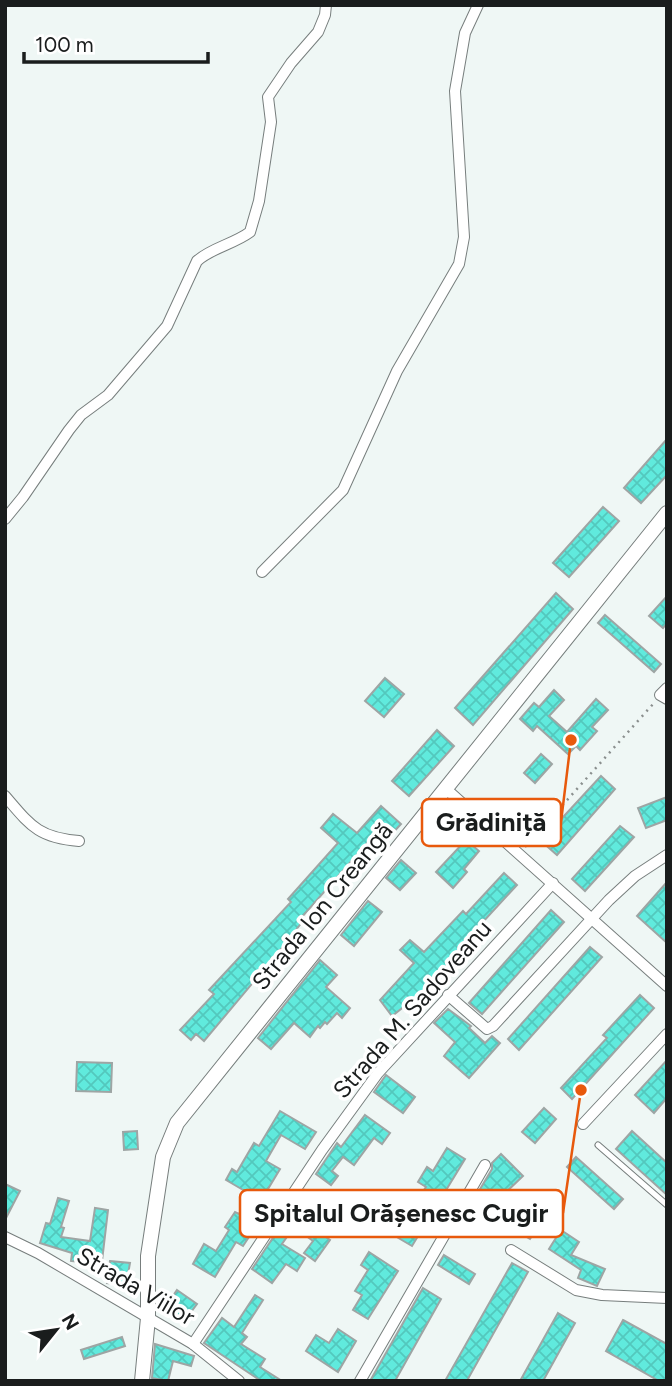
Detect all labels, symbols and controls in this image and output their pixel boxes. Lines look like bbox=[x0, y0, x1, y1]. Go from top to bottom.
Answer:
scale bar bbox=[24, 21, 208, 65]
text: 100 m bbox=[35, 32, 94, 57]
callout: Grădiniță bbox=[422, 799, 561, 846]
text: Grădiniță bbox=[436, 806, 546, 838]
street label: Strada Ion Creangă bbox=[246, 817, 398, 995]
street label: Strada M. Sadoveanu bbox=[327, 914, 497, 1104]
callout: Spitalul Orășenesc Cugir bbox=[240, 1190, 563, 1237]
text: Spitalul Orășenesc Cugir bbox=[254, 1197, 548, 1229]
street label: Strada Viilor bbox=[72, 1241, 200, 1331]
north arrow bbox=[21, 1295, 91, 1365]
text: N bbox=[57, 1310, 84, 1334]

